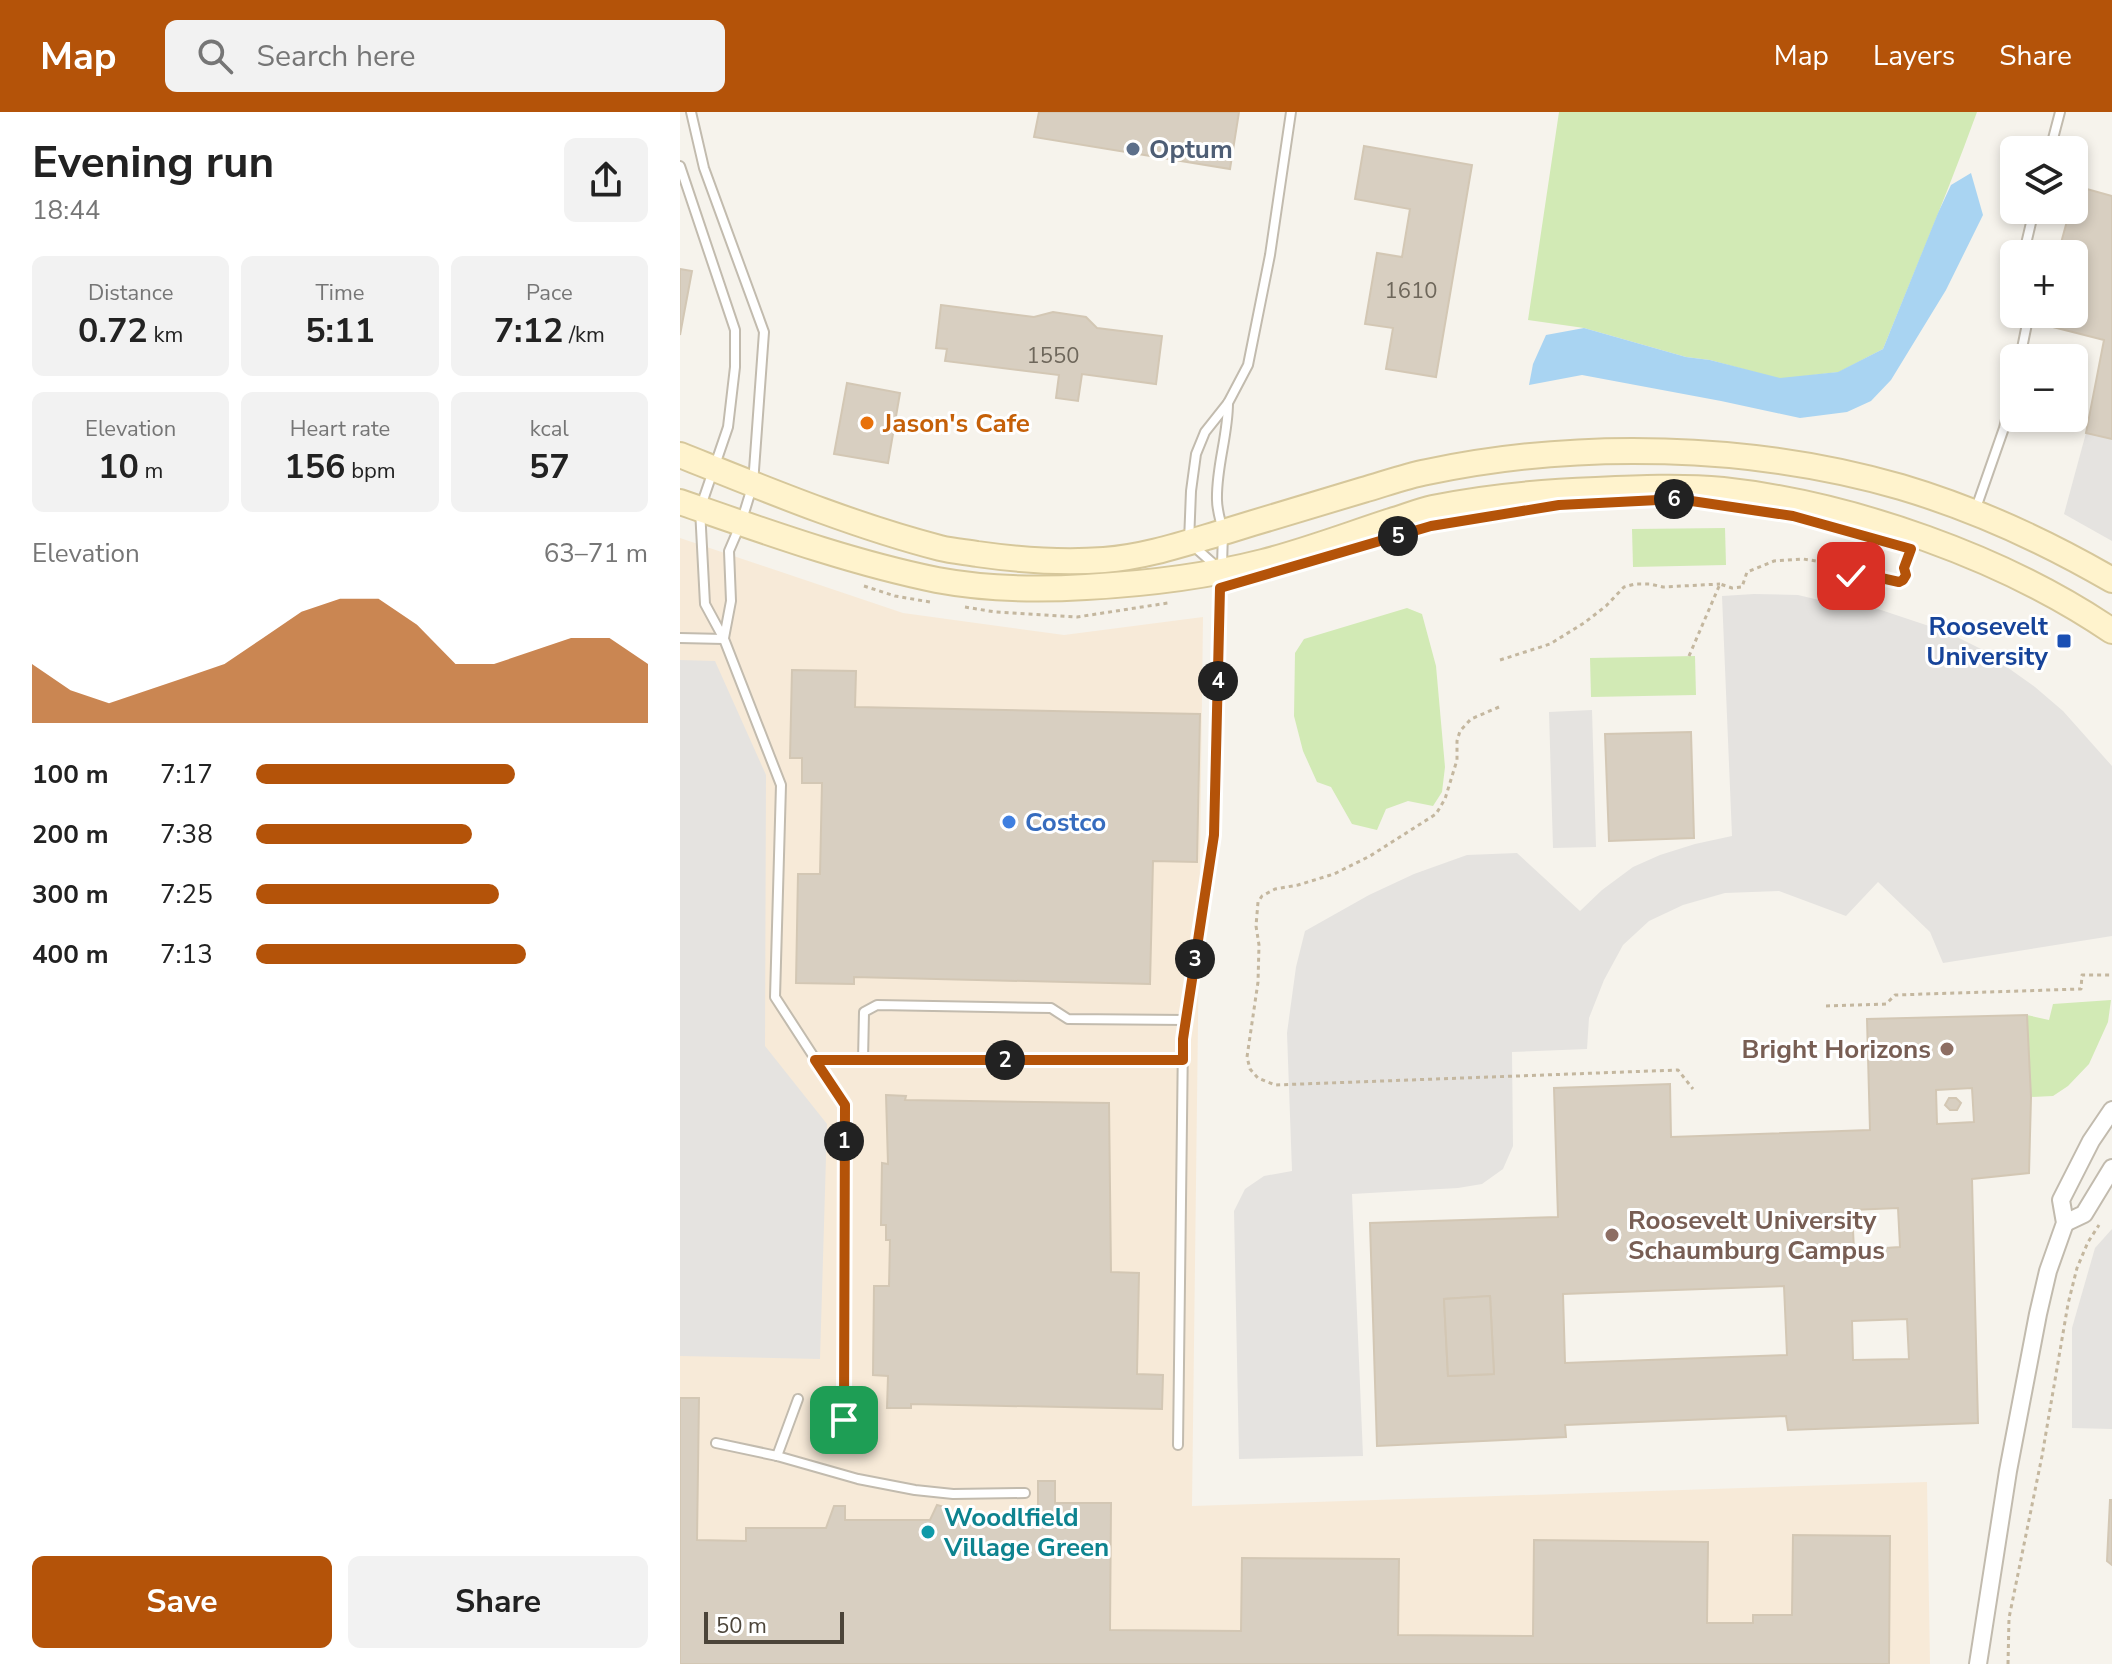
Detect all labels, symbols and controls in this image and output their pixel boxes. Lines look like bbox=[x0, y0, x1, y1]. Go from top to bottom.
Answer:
search box bbox=[165, 20, 725, 92]
text: Map bbox=[40, 31, 117, 82]
icon: search bbox=[193, 34, 237, 78]
text: Search here bbox=[257, 36, 416, 77]
text: Map bbox=[1774, 37, 1829, 75]
text: Layers bbox=[1873, 37, 1955, 75]
text: Share bbox=[1999, 37, 2072, 75]
place label: Optum bbox=[1149, 132, 1233, 167]
text: Evening run bbox=[32, 133, 274, 193]
map controls bbox=[2000, 136, 2088, 432]
button: layers bbox=[2000, 136, 2088, 224]
button: share bbox=[564, 138, 648, 222]
marker: Optum bbox=[1124, 140, 1142, 158]
text: 18:44 bbox=[32, 193, 100, 228]
button: + bbox=[2000, 240, 2088, 328]
house number: 1610 bbox=[1385, 276, 1437, 306]
text: Distance bbox=[88, 278, 173, 308]
text: Time bbox=[316, 278, 364, 308]
text: Pace bbox=[526, 278, 573, 308]
text: 0.72 bbox=[78, 308, 148, 354]
text: 5:11 bbox=[305, 308, 375, 354]
text: 7:12 bbox=[494, 308, 563, 354]
text: km bbox=[148, 320, 183, 350]
text: /km bbox=[563, 320, 605, 350]
house number: 1550 bbox=[1027, 341, 1079, 371]
button: − bbox=[2000, 344, 2088, 432]
place label: Jason's Cafe bbox=[882, 406, 1030, 441]
text: Elevation bbox=[85, 414, 176, 444]
text: Heart rate bbox=[290, 414, 390, 444]
text: kcal bbox=[530, 414, 569, 444]
marker: Jason's Cafe bbox=[858, 414, 876, 432]
text: 10 bbox=[98, 444, 139, 490]
text: 156 bbox=[284, 444, 346, 490]
text: 57 bbox=[529, 444, 570, 490]
text: m bbox=[139, 456, 163, 486]
text: bpm bbox=[346, 456, 396, 486]
pin: 6 bbox=[1654, 479, 1694, 519]
text: 6 bbox=[1667, 484, 1681, 514]
pin: 5 bbox=[1378, 516, 1418, 556]
text: 5 bbox=[1391, 521, 1405, 551]
text: Elevation bbox=[32, 536, 140, 571]
text: 63–71 m bbox=[544, 536, 648, 571]
pin bbox=[1817, 542, 1885, 610]
icon: check bbox=[1829, 554, 1873, 598]
place label: Roosevelt University bbox=[1926, 609, 2049, 674]
marker: Roosevelt University bbox=[2055, 632, 2073, 650]
pin: 4 bbox=[1198, 661, 1238, 701]
text: 4 bbox=[1211, 666, 1225, 696]
text: 100 m bbox=[32, 757, 109, 792]
text: 7:17 bbox=[160, 757, 213, 792]
place label: Costco bbox=[1025, 805, 1106, 840]
marker: Costco bbox=[1000, 813, 1018, 831]
text: 200 m bbox=[32, 817, 109, 852]
text: 7:38 bbox=[160, 817, 213, 852]
text: 300 m bbox=[32, 877, 109, 912]
text: 7:25 bbox=[160, 877, 213, 912]
text: 400 m bbox=[32, 937, 109, 972]
text: 7:13 bbox=[160, 937, 213, 972]
pin: 3 bbox=[1175, 939, 1215, 979]
text: 3 bbox=[1188, 944, 1202, 974]
place label: Bright Horizons bbox=[1742, 1032, 1931, 1067]
pin: 2 bbox=[985, 1040, 1025, 1080]
marker: Bright Horizons bbox=[1938, 1040, 1956, 1058]
text: 2 bbox=[998, 1045, 1012, 1075]
pin: 1 bbox=[824, 1121, 864, 1161]
text: 1 bbox=[837, 1126, 851, 1156]
place label: Roosevelt University Schaumburg Campus bbox=[1628, 1203, 1885, 1268]
marker: Roosevelt University Schaumburg Campus bbox=[1603, 1226, 1621, 1244]
pin bbox=[810, 1386, 878, 1454]
icon: arrive bbox=[822, 1398, 866, 1442]
place label: Woodlfield Village Green bbox=[943, 1500, 1109, 1565]
marker: Woodlfield Village Green bbox=[919, 1523, 937, 1541]
button: Save bbox=[32, 1556, 332, 1648]
button: Share bbox=[348, 1556, 648, 1648]
scale bar bbox=[704, 1608, 844, 1644]
text: 50 m bbox=[716, 1611, 767, 1641]

